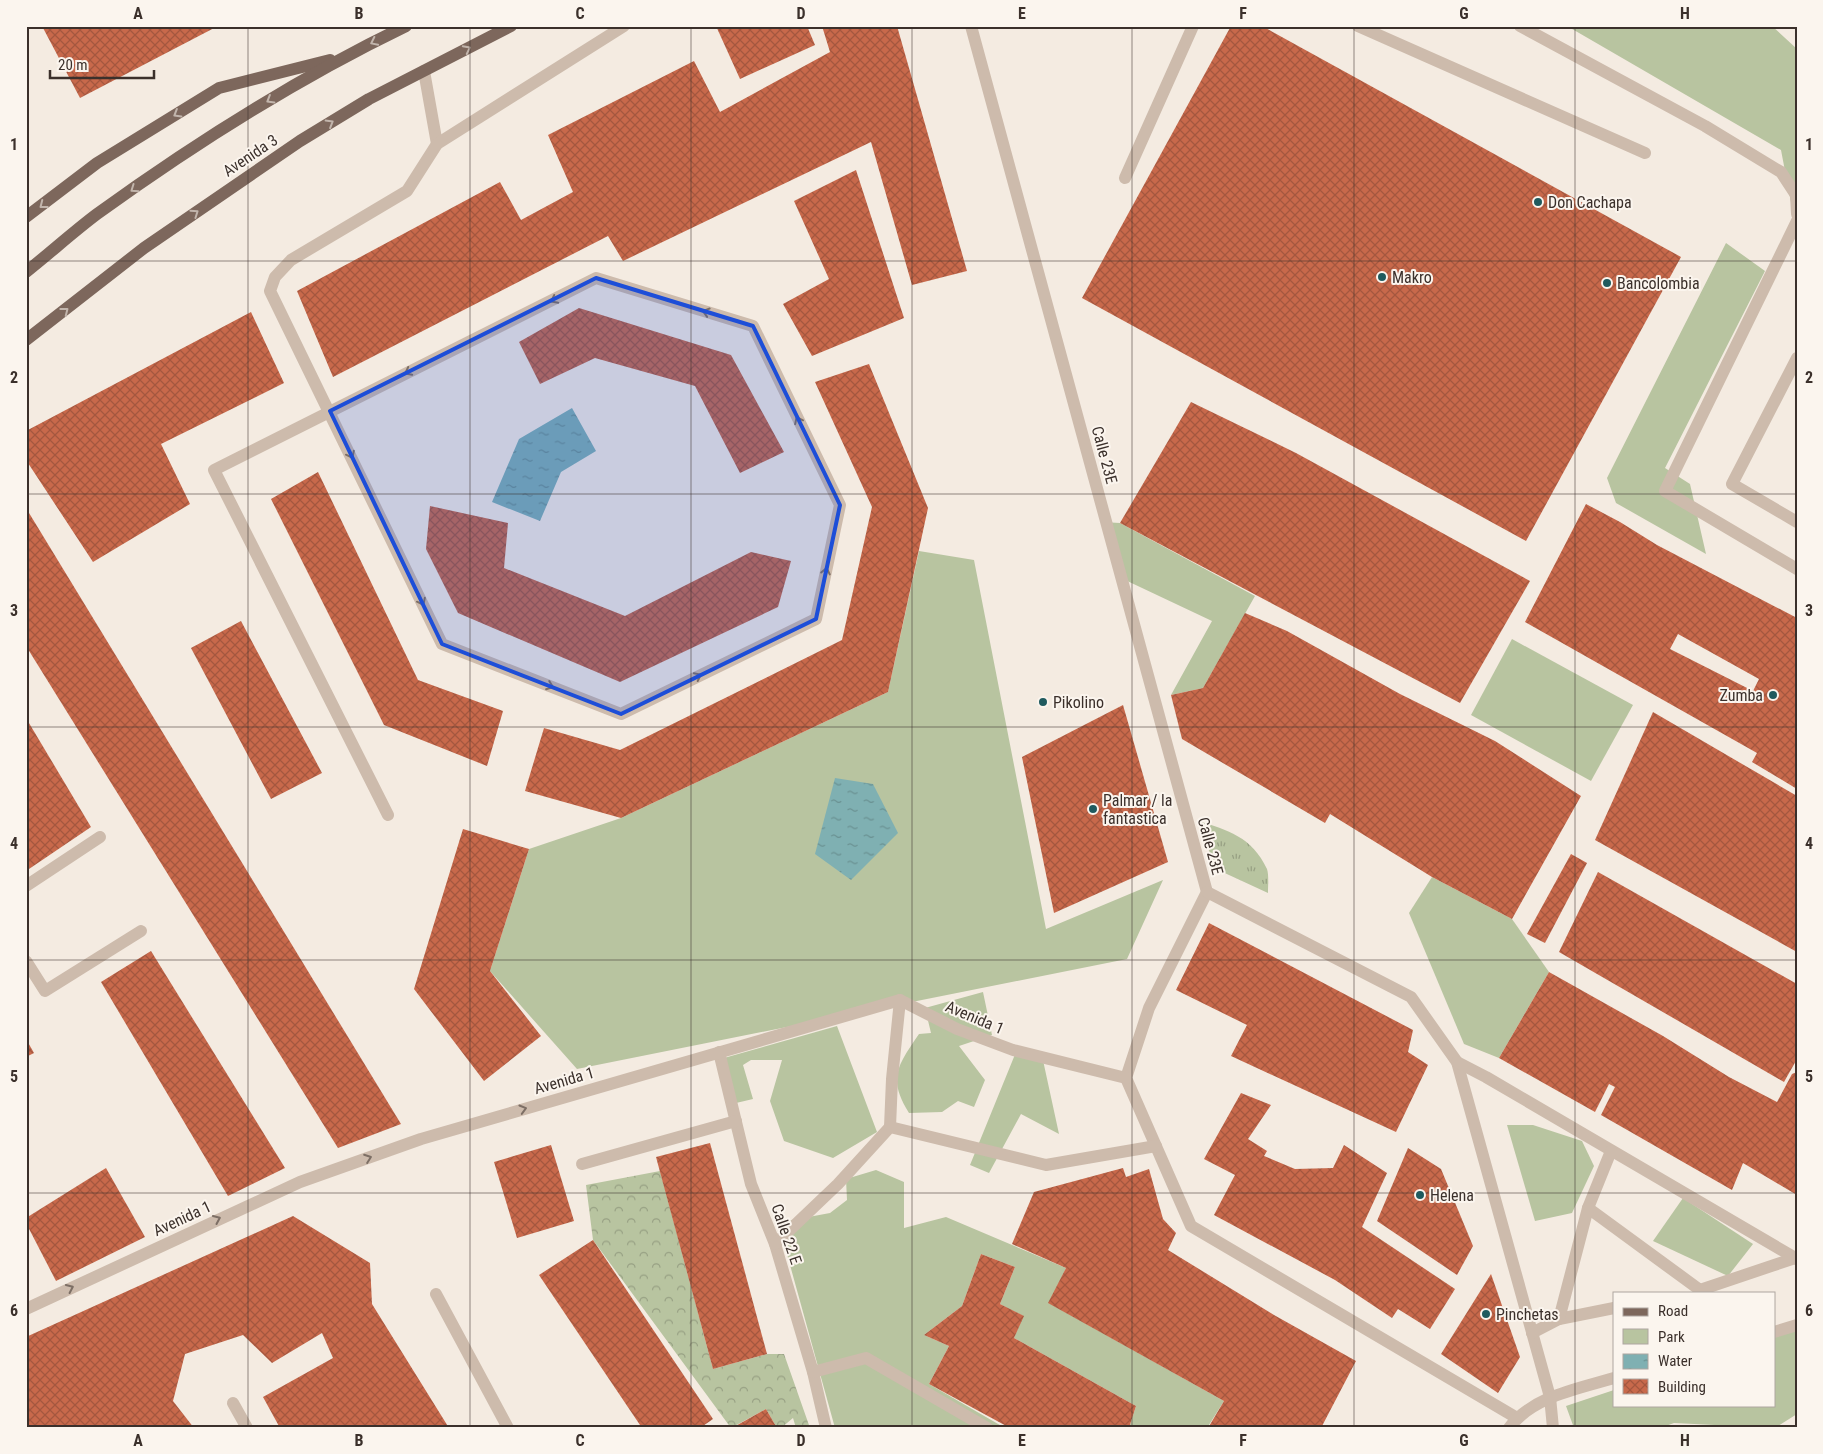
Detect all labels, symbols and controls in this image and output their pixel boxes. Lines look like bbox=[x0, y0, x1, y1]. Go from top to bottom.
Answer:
text: A bbox=[133, 4, 143, 23]
text: B bbox=[355, 4, 364, 23]
text: C bbox=[575, 4, 585, 23]
text: D bbox=[796, 4, 806, 23]
text: E bbox=[1018, 4, 1026, 23]
text: F bbox=[1239, 4, 1247, 23]
text: G bbox=[1459, 4, 1469, 23]
text: H bbox=[1680, 4, 1690, 23]
one-way arrow bbox=[370, 35, 379, 46]
one-way arrow bbox=[462, 45, 471, 55]
scale bar bbox=[50, 48, 154, 80]
text: 20 m bbox=[58, 56, 88, 74]
one-way arrow bbox=[267, 94, 276, 104]
one-way arrow bbox=[173, 107, 182, 117]
one-way arrow bbox=[324, 119, 333, 129]
street label: Avenida 3 bbox=[219, 130, 281, 181]
text: 1 bbox=[10, 135, 18, 154]
text: 1 bbox=[1805, 135, 1813, 154]
one-way arrow bbox=[130, 183, 140, 192]
place label: Don Cachapa bbox=[1548, 193, 1632, 212]
marker: Don Cachapa bbox=[1532, 196, 1544, 208]
one-way arrow bbox=[40, 199, 49, 207]
one-way arrow bbox=[189, 210, 198, 219]
place label: Makro bbox=[1392, 268, 1432, 287]
marker: Makro bbox=[1376, 271, 1388, 283]
place label: Bancolombia bbox=[1617, 274, 1700, 293]
marker: Bancolombia bbox=[1601, 277, 1613, 289]
one-way arrow bbox=[550, 294, 559, 304]
one-way arrow bbox=[59, 308, 69, 317]
one-way arrow bbox=[702, 308, 711, 318]
one-way arrow bbox=[404, 366, 413, 376]
text: 2 bbox=[10, 368, 18, 387]
text: 2 bbox=[1805, 368, 1813, 387]
one-way arrow bbox=[794, 416, 804, 425]
street label: Calle 23E bbox=[1088, 424, 1121, 486]
one-way arrow bbox=[345, 450, 355, 459]
one-way arrow bbox=[820, 567, 831, 576]
one-way arrow bbox=[416, 596, 426, 605]
text: 3 bbox=[10, 601, 18, 620]
text: 3 bbox=[1805, 601, 1813, 620]
one-way arrow bbox=[693, 672, 702, 682]
one-way arrow bbox=[545, 680, 554, 690]
place label: Zumba bbox=[1719, 686, 1763, 705]
marker: Zumba bbox=[1767, 689, 1779, 701]
place label: Pikolino bbox=[1053, 693, 1104, 712]
marker: Pikolino bbox=[1037, 696, 1049, 708]
place label: Palmar / la fantastica bbox=[1103, 791, 1172, 828]
marker: Palmar / la fantastica bbox=[1087, 803, 1099, 815]
street label: Calle 23E bbox=[1194, 815, 1227, 877]
text: 4 bbox=[10, 834, 18, 853]
text: 4 bbox=[1805, 834, 1813, 853]
street label: Avenida 1 bbox=[943, 997, 1007, 1038]
street label: Avenida 1 bbox=[532, 1063, 596, 1098]
text: 5 bbox=[10, 1067, 18, 1086]
text: 5 bbox=[1805, 1067, 1813, 1086]
one-way arrow bbox=[518, 1105, 526, 1115]
one-way arrow bbox=[363, 1154, 372, 1164]
place label: Helena bbox=[1430, 1186, 1474, 1205]
marker: Helena bbox=[1414, 1189, 1426, 1201]
street label: Avenida 1 bbox=[150, 1197, 214, 1240]
street label: Calle 22 E bbox=[767, 1201, 806, 1267]
one-way arrow bbox=[212, 1215, 221, 1226]
one-way arrow bbox=[65, 1284, 74, 1295]
legend bbox=[1613, 1292, 1776, 1406]
text: 6 bbox=[10, 1301, 18, 1320]
text: 6 bbox=[1805, 1301, 1813, 1320]
text: Road bbox=[1658, 1302, 1688, 1320]
place label: Pinchetas bbox=[1496, 1305, 1559, 1324]
marker: Pinchetas bbox=[1480, 1308, 1492, 1320]
text: Park bbox=[1658, 1328, 1685, 1346]
text: Water bbox=[1658, 1352, 1693, 1370]
text: Building bbox=[1658, 1378, 1706, 1396]
text: A bbox=[133, 1431, 143, 1450]
text: B bbox=[355, 1431, 364, 1450]
text: C bbox=[575, 1431, 585, 1450]
text: D bbox=[796, 1431, 806, 1450]
text: E bbox=[1018, 1431, 1026, 1450]
text: F bbox=[1239, 1431, 1247, 1450]
text: G bbox=[1459, 1431, 1469, 1450]
text: H bbox=[1680, 1431, 1690, 1450]

